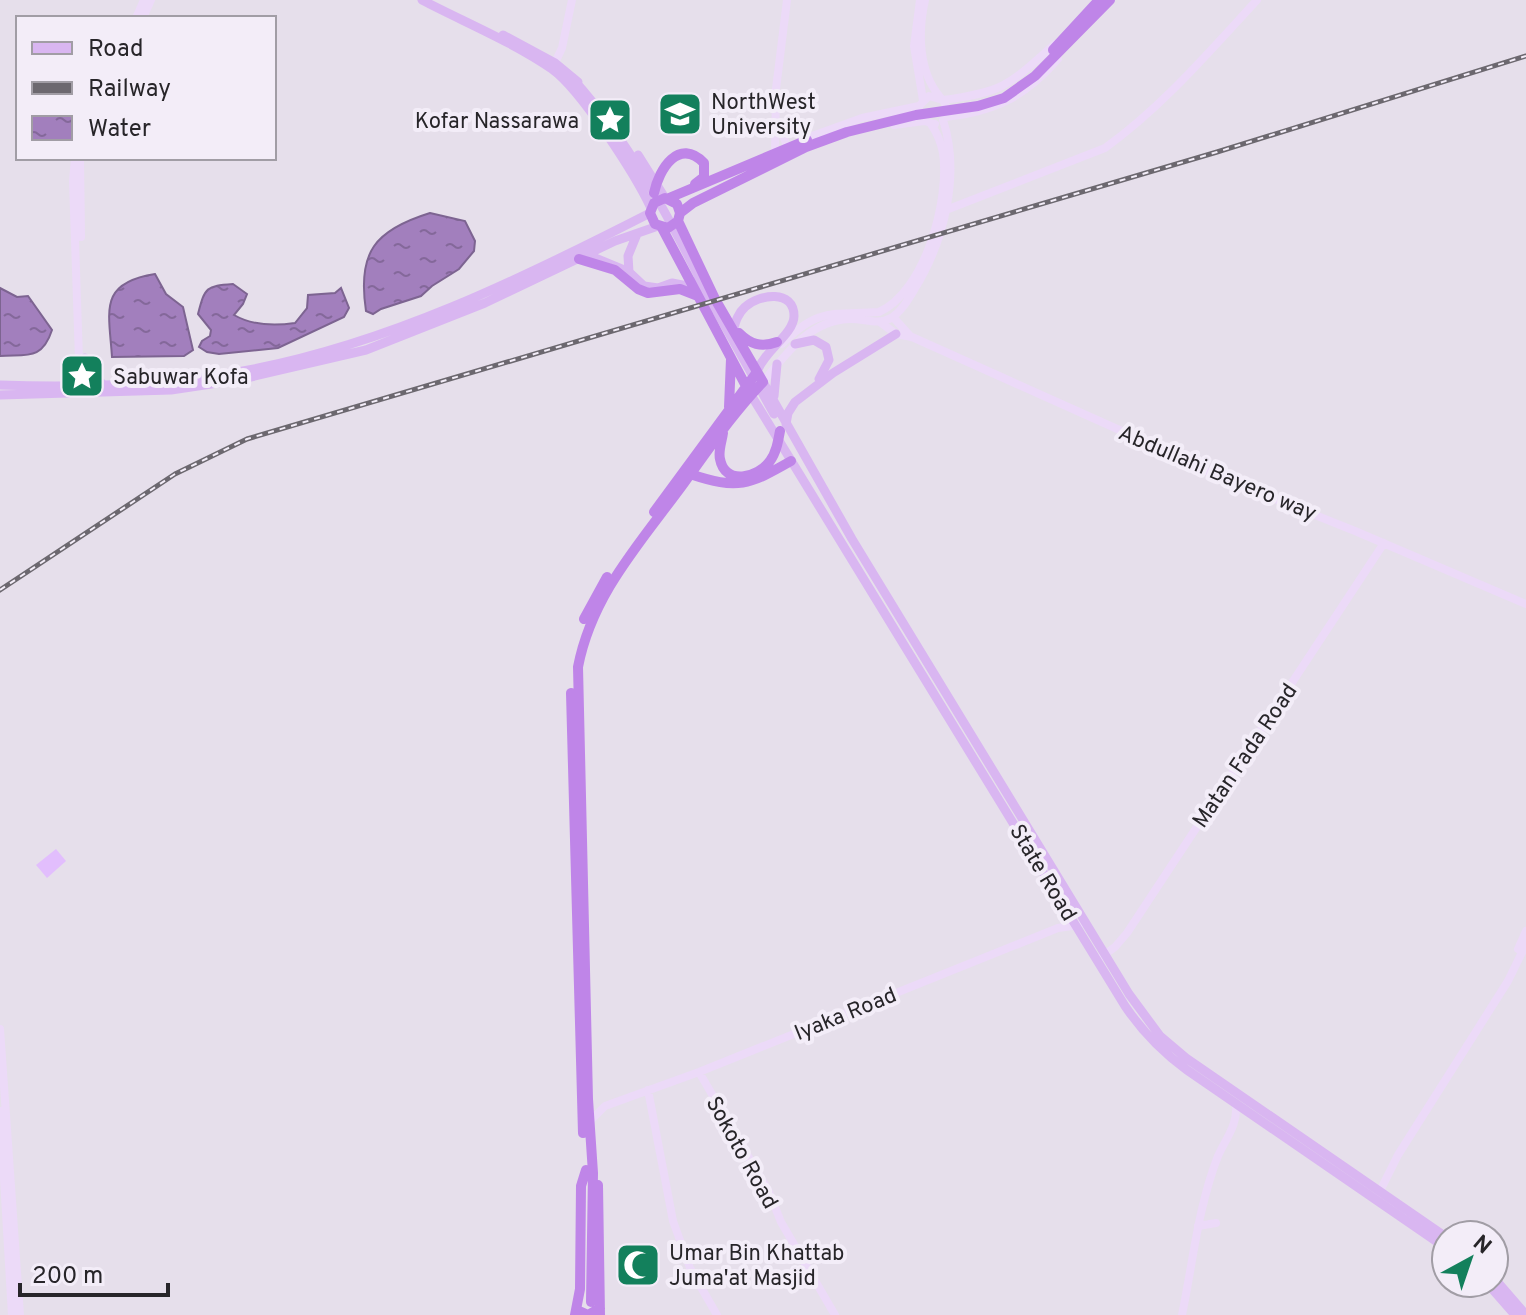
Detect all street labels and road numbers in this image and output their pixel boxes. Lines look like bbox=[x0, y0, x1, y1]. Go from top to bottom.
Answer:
street label: Abdullahi Bayero way bbox=[1114, 420, 1320, 528]
street label: Matan Fada Road bbox=[1188, 679, 1304, 834]
street label: State Road bbox=[1002, 820, 1081, 927]
street label: Iyaka Road bbox=[791, 983, 901, 1048]
street label: Sokoto Road bbox=[699, 1092, 783, 1214]

